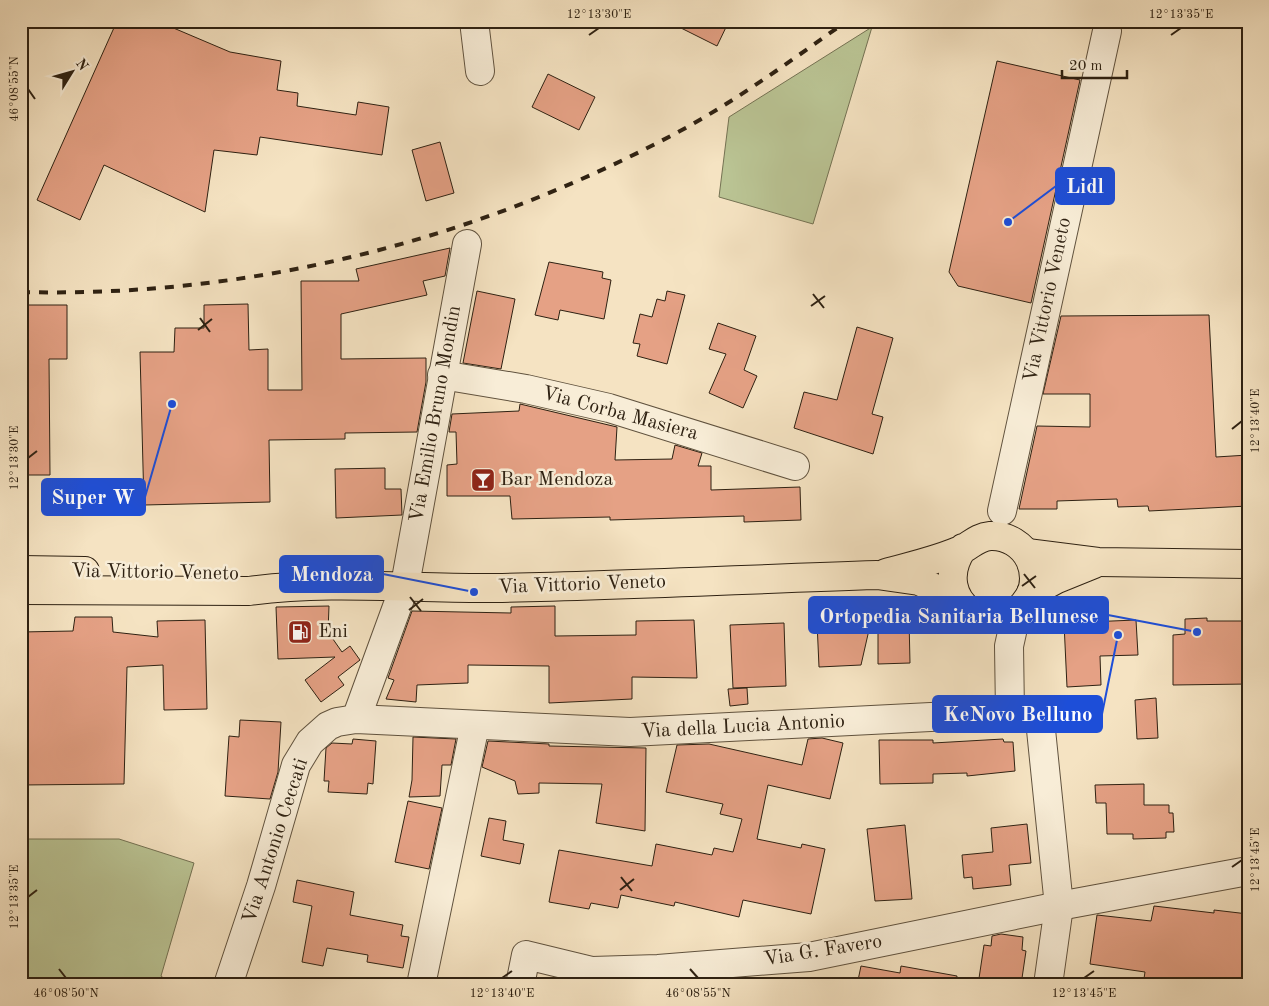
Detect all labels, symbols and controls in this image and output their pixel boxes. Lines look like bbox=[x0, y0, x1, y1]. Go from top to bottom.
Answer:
text: 12°13'35"E bbox=[1149, 8, 1213, 21]
text: 12°13'30"E bbox=[567, 9, 631, 21]
north arrow bbox=[48, 48, 98, 98]
scale bar bbox=[1062, 48, 1126, 80]
text: 46°08'55"N bbox=[8, 56, 21, 122]
text: N bbox=[73, 56, 91, 74]
text: 20 m bbox=[1069, 59, 1103, 74]
callout: Lidl bbox=[1056, 168, 1114, 204]
text: Lidl bbox=[1066, 177, 1104, 198]
street label: Via Vittorio Veneto bbox=[1021, 216, 1075, 384]
street label: Via Emilio Bruno Mondin bbox=[407, 304, 465, 524]
street label: Via Corba Masiera bbox=[540, 384, 700, 444]
text: 12°13'40"E bbox=[1250, 389, 1262, 453]
text: 12°13'30"E bbox=[9, 426, 21, 490]
bar icon: Bar Mendoza bbox=[470, 467, 496, 493]
place label: Bar Mendoza bbox=[500, 470, 613, 490]
callout: Super W bbox=[42, 479, 145, 515]
text: Super W bbox=[51, 488, 135, 509]
callout: Mendoza bbox=[280, 556, 383, 592]
street label: Via Vittorio Veneto bbox=[71, 562, 239, 584]
text: Mendoza bbox=[291, 565, 374, 586]
street label: Via Vittorio Veneto bbox=[498, 572, 666, 598]
callout: Ortopedia Sanitaria Bellunese bbox=[809, 597, 1108, 633]
text: Ortopedia Sanitaria Bellunese bbox=[819, 607, 1099, 628]
fuel station icon: Eni bbox=[287, 619, 313, 645]
place label: Eni bbox=[318, 622, 348, 642]
callout: KeNovo Belluno bbox=[933, 696, 1102, 732]
text: KeNovo Belluno bbox=[943, 705, 1093, 726]
street label: Via della Lucia Antonio bbox=[641, 712, 845, 742]
street label: Via Antonio Ceccati bbox=[240, 756, 312, 926]
text: 12°13'45"E bbox=[1249, 828, 1262, 892]
text: 12°13'35"E bbox=[8, 865, 21, 929]
street label: Via G. Favero bbox=[762, 932, 884, 970]
text: 46°08'50"N bbox=[33, 987, 99, 1000]
text: 46°08'55"N bbox=[665, 987, 731, 1000]
text: 12°13'45"E bbox=[1052, 987, 1116, 1000]
text: 12°13'40"E bbox=[470, 988, 534, 1000]

